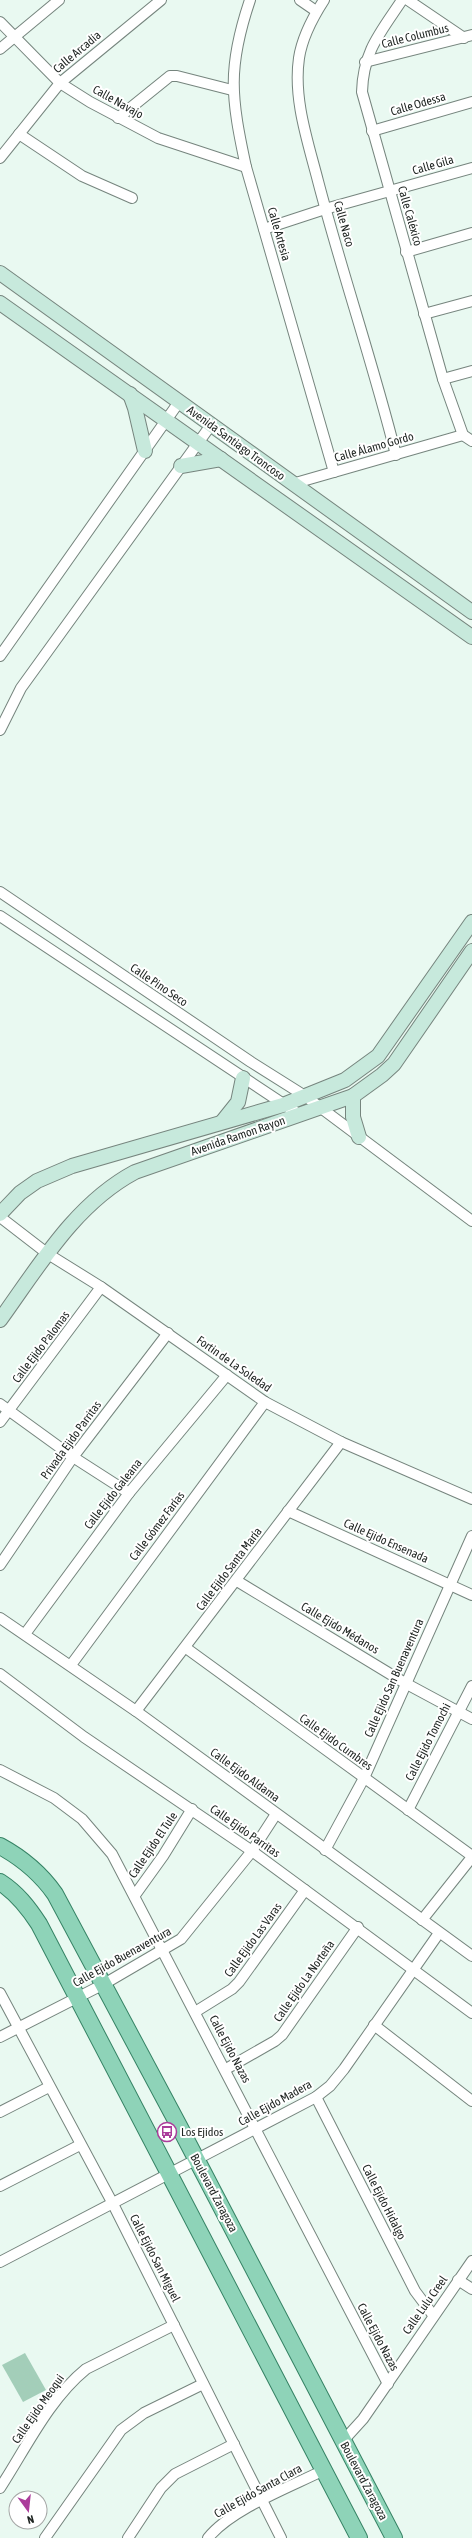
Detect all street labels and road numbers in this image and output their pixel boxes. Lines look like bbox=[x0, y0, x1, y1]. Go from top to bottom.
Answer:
street label: Calle Columbus bbox=[380, 21, 450, 51]
street label: Calle Arcadia bbox=[50, 28, 104, 76]
street label: Calle Navajo bbox=[90, 82, 146, 122]
street label: Calle Odessa bbox=[389, 89, 447, 119]
street label: Calle Gila bbox=[411, 152, 455, 178]
street label: Calle Caléxico bbox=[395, 185, 425, 248]
street label: Calle Naco bbox=[331, 199, 357, 249]
street label: Calle Artesia bbox=[265, 206, 293, 262]
street label: Avenida Santiago Troncoso bbox=[184, 403, 288, 483]
street label: Calle Álamo Gordo bbox=[333, 429, 416, 465]
street label: Calle Pino Seco bbox=[128, 961, 191, 1010]
street label: Avenida Ramon Rayon bbox=[189, 1113, 287, 1159]
street label: Calle Ejido Palomas bbox=[9, 1308, 73, 1386]
street label: Fortin de La Soledad bbox=[194, 1333, 274, 1395]
street label: Privada Ejido Parritas bbox=[38, 1398, 104, 1482]
street label: Calle Ejido Galeana bbox=[81, 1456, 145, 1532]
street label: Calle Gómez Farías bbox=[127, 1489, 187, 1563]
street label: Calle Ejido Ensenada bbox=[341, 1516, 431, 1566]
street label: Calle Ejido Santa María bbox=[193, 1525, 265, 1613]
street label: Calle Ejido Médanos bbox=[299, 1599, 381, 1657]
street label: Calle Ejido San Buenaventura bbox=[361, 1616, 427, 1740]
street label: Calle Ejido Tomochi bbox=[402, 1701, 454, 1783]
street label: Calle Ejido Cumbres bbox=[297, 1711, 375, 1773]
street label: Calle Ejido Aldama bbox=[208, 1745, 282, 1805]
street label: Calle Ejido Parritas bbox=[207, 1802, 283, 1860]
street label: Calle Ejido El Tule bbox=[126, 1809, 180, 1881]
street label: Calle Ejido Las Varas bbox=[221, 1900, 285, 1980]
street label: Calle Ejido Buenaventura bbox=[70, 1924, 174, 1990]
street label: Calle Ejido La Norteña bbox=[271, 1938, 337, 2024]
street label: Calle Ejido Nazas bbox=[206, 2013, 254, 2085]
street label: Calle Ejido Madera bbox=[236, 2077, 314, 2129]
street label: Boulevard Zaragoza bbox=[187, 2151, 241, 2235]
street label: Calle Ejido Hidalgo bbox=[359, 2162, 409, 2242]
street label: Calle Ejido San Miguel bbox=[127, 2212, 183, 2305]
street label: Calle Lulu Creel bbox=[400, 2272, 451, 2337]
street label: Calle Ejido Nazas bbox=[354, 2301, 402, 2373]
street label: Calle Ejido Meoqui bbox=[9, 2372, 67, 2446]
street label: Boulevard Zaragoza bbox=[337, 2439, 391, 2523]
street label: Calle Ejido Santa Clara bbox=[212, 2461, 304, 2521]

